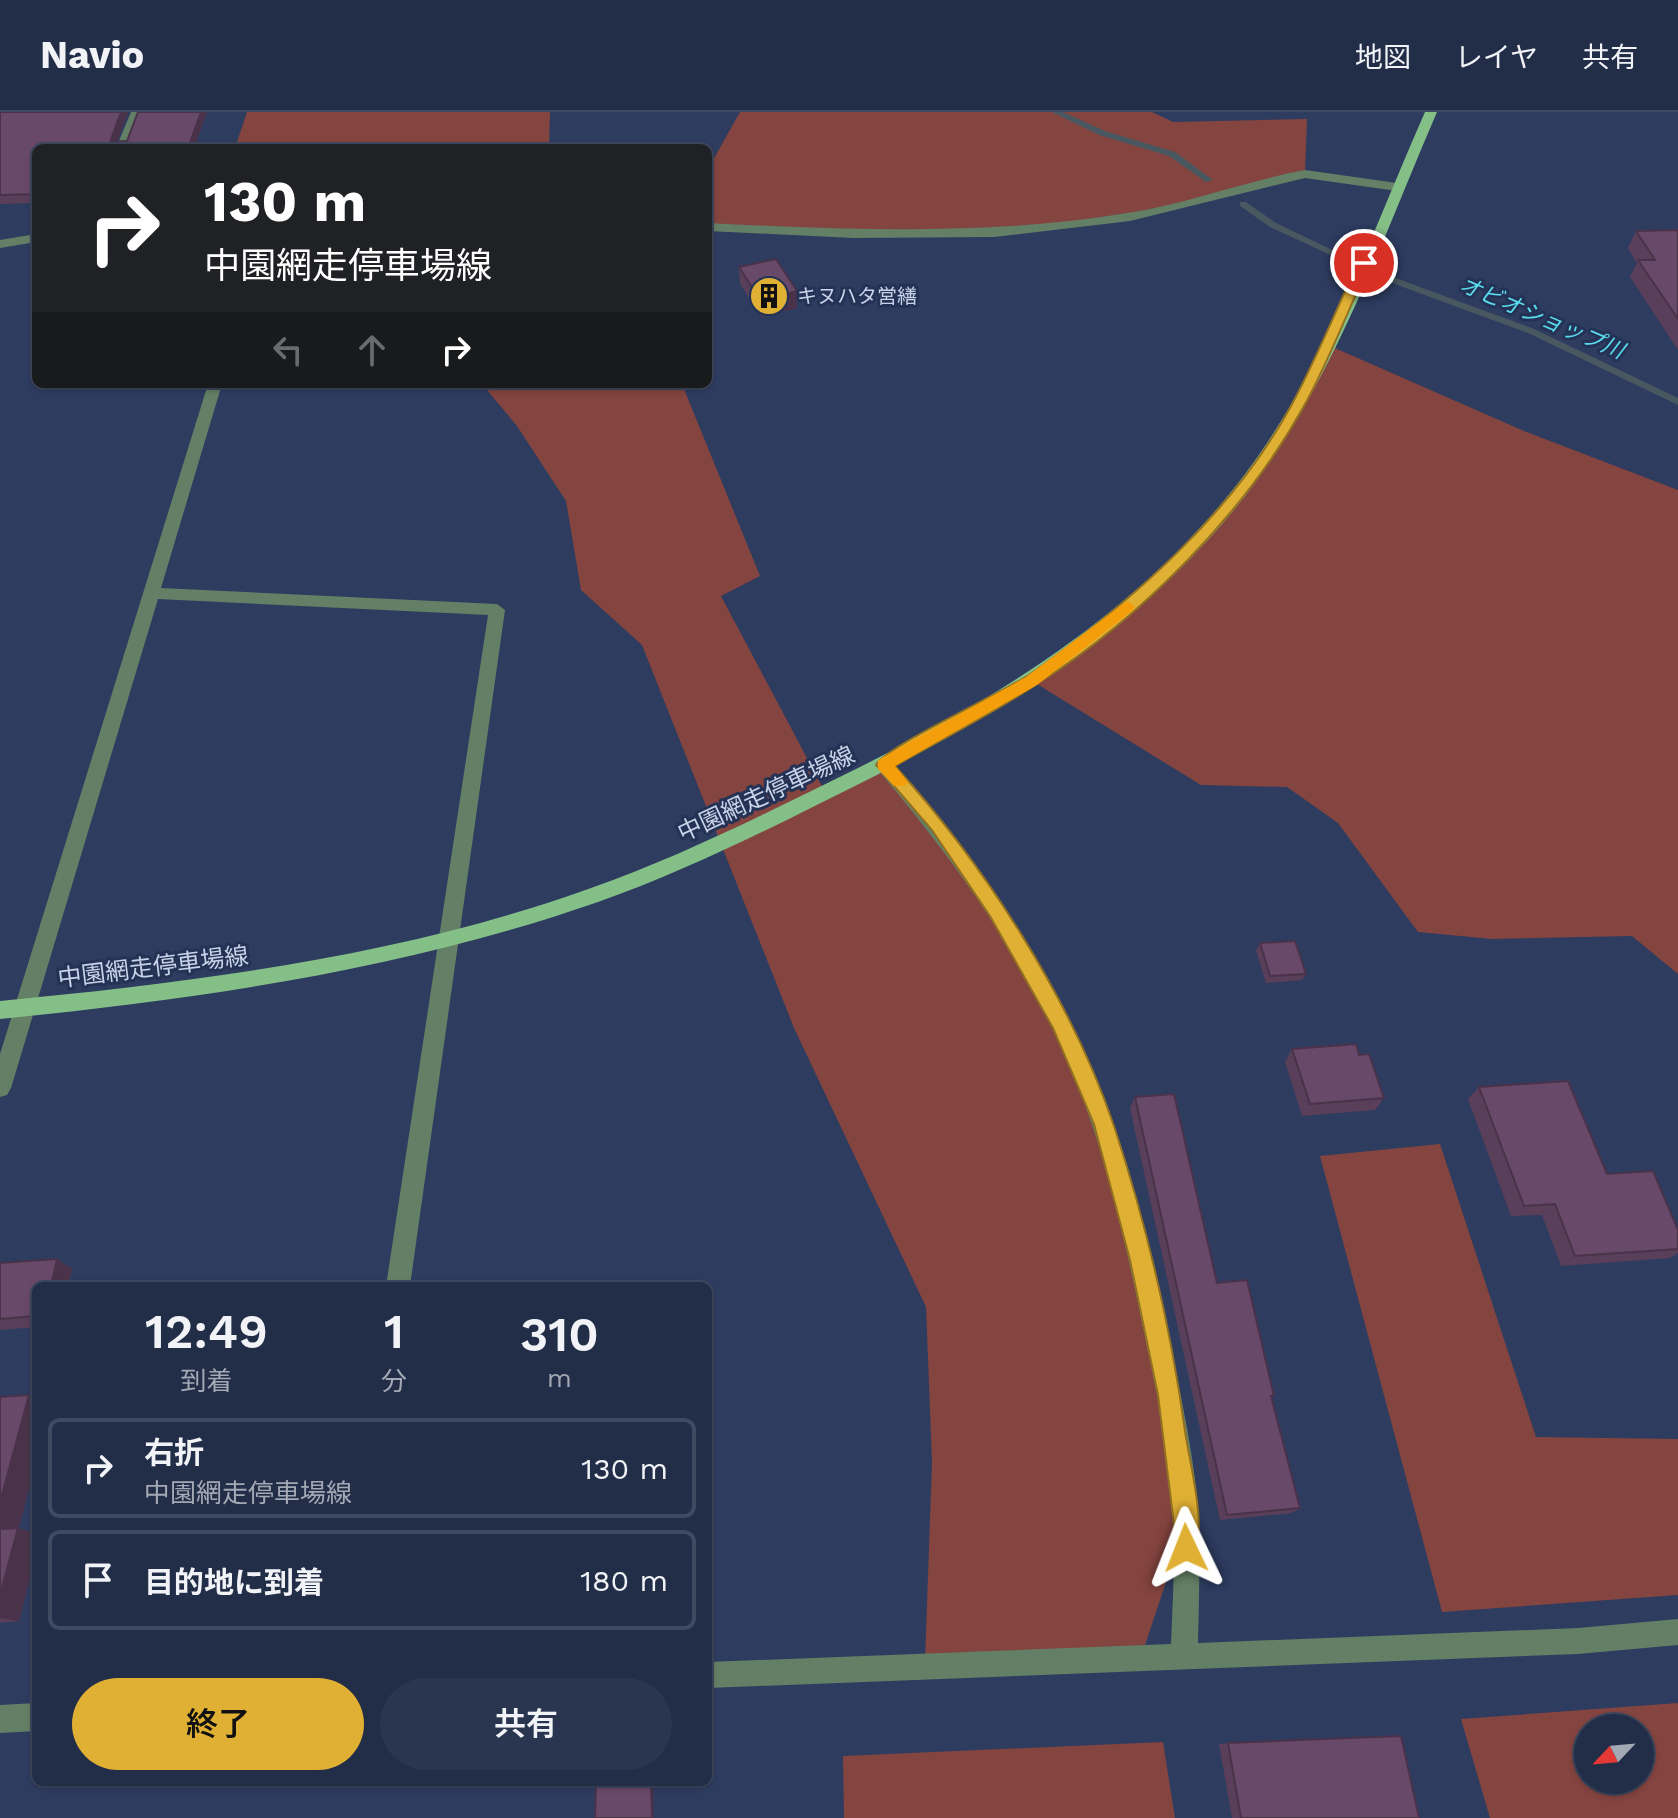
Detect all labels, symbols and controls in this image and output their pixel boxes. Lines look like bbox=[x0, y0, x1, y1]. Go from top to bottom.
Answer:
text: Navio bbox=[40, 33, 144, 77]
text: 地図 bbox=[1355, 41, 1411, 74]
text: レイヤ bbox=[1455, 41, 1538, 74]
text: 共有 bbox=[1582, 41, 1638, 74]
text: 130 m bbox=[204, 169, 366, 235]
icon: right bbox=[72, 176, 176, 280]
pin bbox=[1330, 229, 1398, 297]
icon: arrive bbox=[1342, 241, 1386, 285]
text: 中園網走停車場線 bbox=[204, 245, 492, 287]
water label: オビオショップ川 bbox=[1456, 272, 1630, 364]
building icon: キヌハタ営繕 bbox=[748, 275, 790, 317]
place label: キヌハタ営繕 bbox=[797, 284, 917, 308]
icon: left bbox=[266, 328, 310, 372]
icon: ahead bbox=[350, 328, 394, 372]
icon: right bbox=[434, 328, 478, 372]
street label: 中園網走停車場線 bbox=[673, 741, 859, 847]
street label: 中園網走停車場線 bbox=[56, 941, 250, 993]
text: 12:49 bbox=[145, 1303, 268, 1360]
text: 1 bbox=[384, 1303, 404, 1360]
text: 310 bbox=[520, 1306, 599, 1363]
text: m bbox=[547, 1363, 572, 1393]
text: 到着 bbox=[180, 1366, 232, 1396]
text: 分 bbox=[381, 1366, 407, 1396]
text: 右折 bbox=[144, 1435, 204, 1470]
icon: right bbox=[76, 1446, 120, 1490]
text: 130 m bbox=[581, 1451, 668, 1486]
text: 中園網走停車場線 bbox=[144, 1478, 352, 1508]
position arrow bbox=[1144, 1506, 1228, 1590]
icon: arrive bbox=[76, 1558, 120, 1602]
text: 180 m bbox=[580, 1563, 668, 1598]
text: 目的地に到着 bbox=[144, 1565, 324, 1600]
button: 終了 bbox=[72, 1678, 364, 1770]
button: 共有 bbox=[380, 1678, 672, 1770]
north arrow bbox=[1574, 1714, 1654, 1794]
map controls bbox=[1574, 1714, 1654, 1794]

